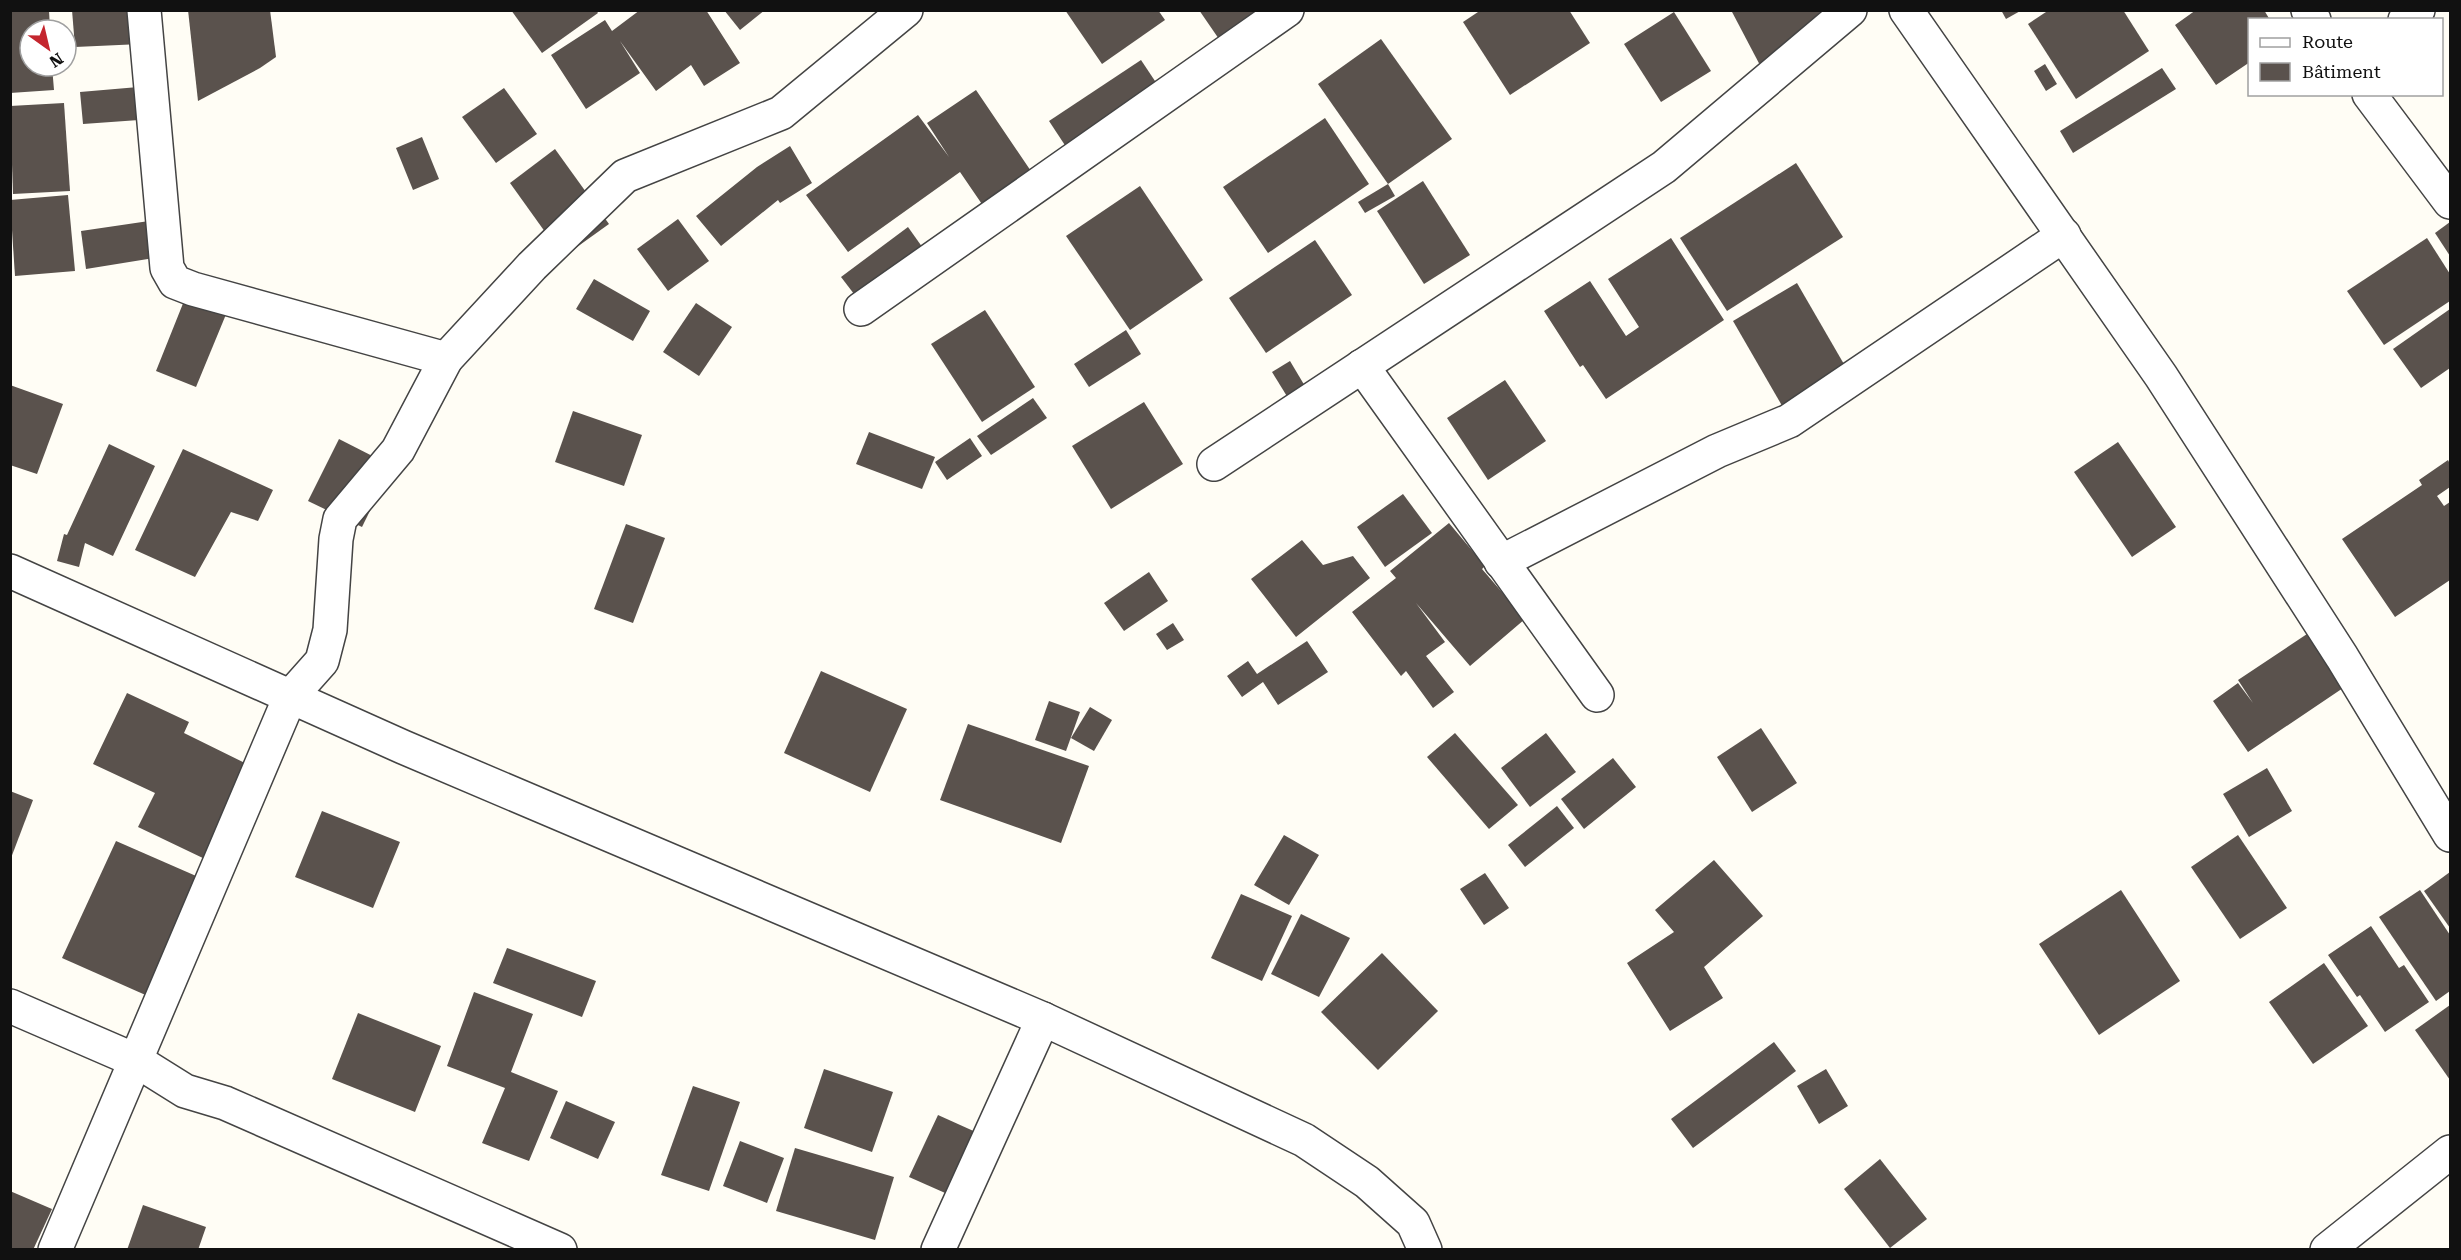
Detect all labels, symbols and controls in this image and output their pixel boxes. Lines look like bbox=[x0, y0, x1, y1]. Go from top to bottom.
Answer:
north arrow bbox=[18, 18, 78, 78]
legend bbox=[2248, 18, 2443, 96]
text: Route bbox=[2302, 31, 2353, 52]
text: N bbox=[46, 49, 67, 71]
text: Bâtiment bbox=[2302, 61, 2381, 82]

